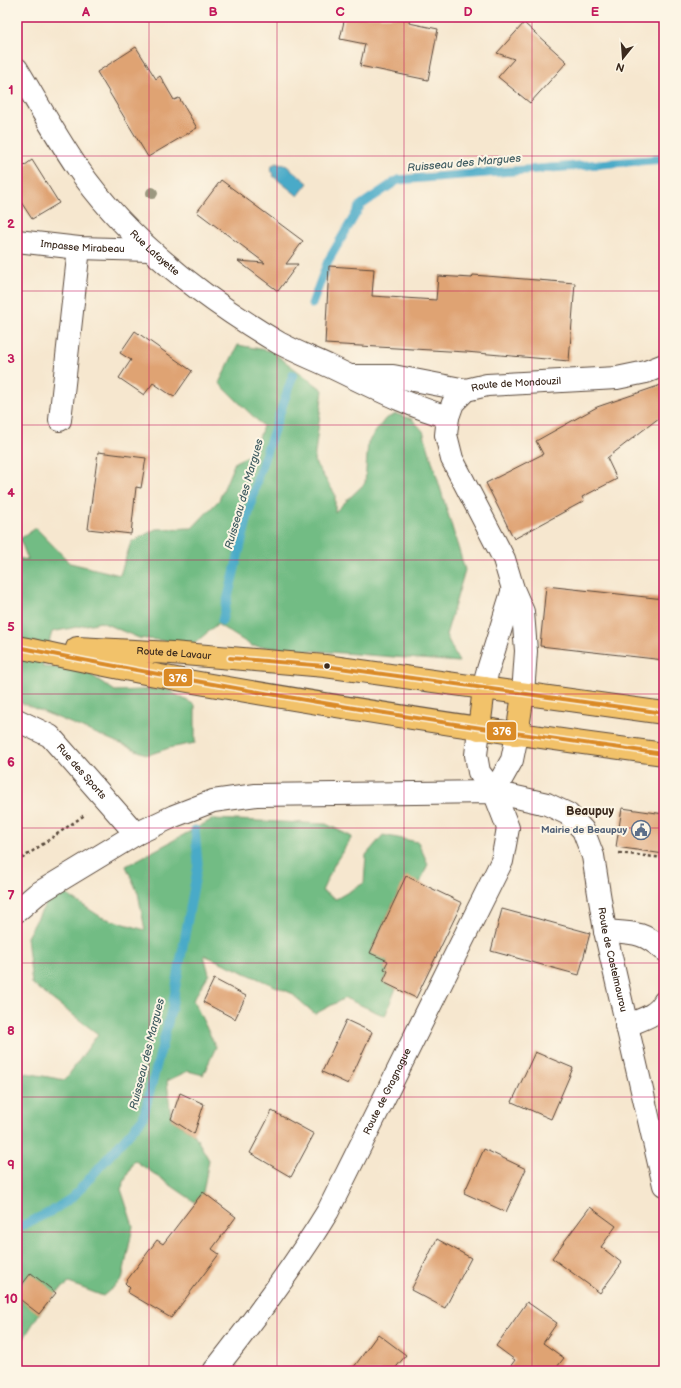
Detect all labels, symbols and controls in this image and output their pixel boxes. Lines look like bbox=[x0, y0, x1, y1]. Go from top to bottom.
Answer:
text: A bbox=[81, 4, 90, 20]
text: B bbox=[208, 4, 218, 20]
text: C bbox=[335, 4, 345, 20]
text: D bbox=[463, 4, 473, 20]
text: E bbox=[591, 4, 600, 20]
north arrow bbox=[603, 38, 643, 78]
text: N bbox=[614, 60, 626, 75]
text: 1 bbox=[8, 82, 14, 98]
water label: Ruisseau des Margues bbox=[407, 152, 522, 174]
text: 2 bbox=[7, 216, 15, 232]
street label: Rue Lafayette bbox=[127, 228, 182, 278]
street label: Impasse Mirabeau bbox=[40, 238, 125, 255]
text: 3 bbox=[7, 351, 15, 367]
street label: Route de Mondouzil bbox=[470, 375, 561, 395]
water label: Ruisseau des Margues bbox=[222, 437, 266, 551]
text: 4 bbox=[7, 485, 15, 501]
text: 5 bbox=[7, 619, 15, 635]
street label: Route de Lavaur bbox=[136, 645, 212, 662]
unlabelled marker bbox=[322, 661, 332, 671]
line badge: 376 bbox=[163, 668, 193, 687]
text: 376 bbox=[168, 672, 188, 685]
line badge: 376 bbox=[486, 721, 517, 741]
text: 376 bbox=[492, 725, 512, 738]
street label: Rue des Sports bbox=[54, 741, 109, 802]
text: 6 bbox=[7, 754, 15, 770]
district label: Beaupuy bbox=[566, 804, 615, 819]
public building icon: Mairie de Beaupuy bbox=[630, 819, 652, 841]
place label: Mairie de Beaupuy bbox=[541, 824, 627, 836]
text: 7 bbox=[7, 888, 15, 904]
street label: Route de Castelmaurou bbox=[595, 906, 630, 1013]
water label: Ruisseau des Margues bbox=[127, 997, 167, 1111]
text: 8 bbox=[7, 1023, 15, 1039]
street label: Route de Gragnague bbox=[361, 1046, 414, 1137]
text: 9 bbox=[7, 1157, 15, 1173]
text: 10 bbox=[4, 1291, 18, 1307]

